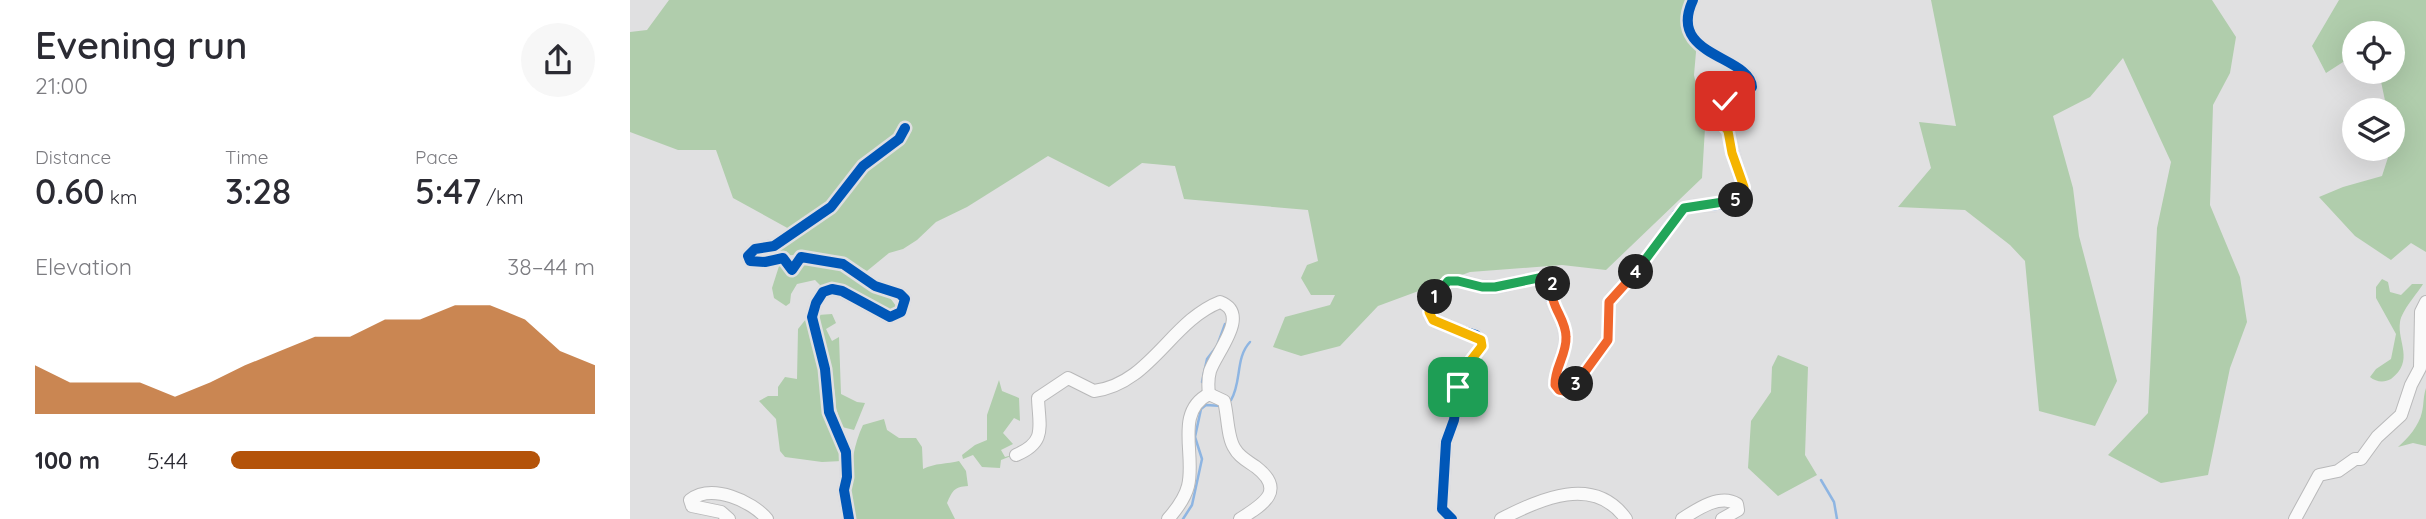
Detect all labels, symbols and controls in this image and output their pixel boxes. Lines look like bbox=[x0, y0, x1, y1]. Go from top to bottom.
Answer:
text: Evening run bbox=[35, 21, 248, 69]
map controls bbox=[2342, 21, 2405, 161]
button: locate bbox=[2342, 21, 2405, 84]
button: share bbox=[521, 23, 595, 97]
text: 21:00 bbox=[35, 71, 88, 100]
pin bbox=[1695, 71, 1755, 131]
icon: check bbox=[1706, 82, 1744, 120]
button: layers bbox=[2342, 98, 2405, 161]
text: Distance bbox=[35, 145, 111, 169]
text: Time bbox=[225, 145, 269, 169]
text: Pace bbox=[415, 145, 458, 169]
text: 0.60 bbox=[35, 169, 105, 213]
text: 3:28 bbox=[225, 169, 291, 213]
text: 5:47 bbox=[415, 169, 481, 213]
pin: 5 bbox=[1718, 182, 1754, 218]
text: km bbox=[105, 185, 137, 209]
text: /km bbox=[481, 185, 524, 209]
text: 5 bbox=[1730, 187, 1741, 211]
text: Elevation bbox=[35, 252, 132, 281]
text: 38–44 m bbox=[507, 252, 595, 281]
pin: 4 bbox=[1618, 254, 1654, 290]
text: 4 bbox=[1630, 259, 1641, 283]
pin: 2 bbox=[1536, 266, 1570, 302]
text: 2 bbox=[1547, 271, 1558, 295]
pin: 1 bbox=[1418, 280, 1452, 314]
text: 1 bbox=[1431, 284, 1438, 308]
pin bbox=[1428, 357, 1488, 417]
pin: 3 bbox=[1558, 366, 1594, 402]
icon: arrive bbox=[1439, 368, 1477, 406]
text: 3 bbox=[1570, 371, 1581, 395]
text: 100 m bbox=[35, 446, 100, 475]
text: 5:44 bbox=[147, 446, 188, 475]

